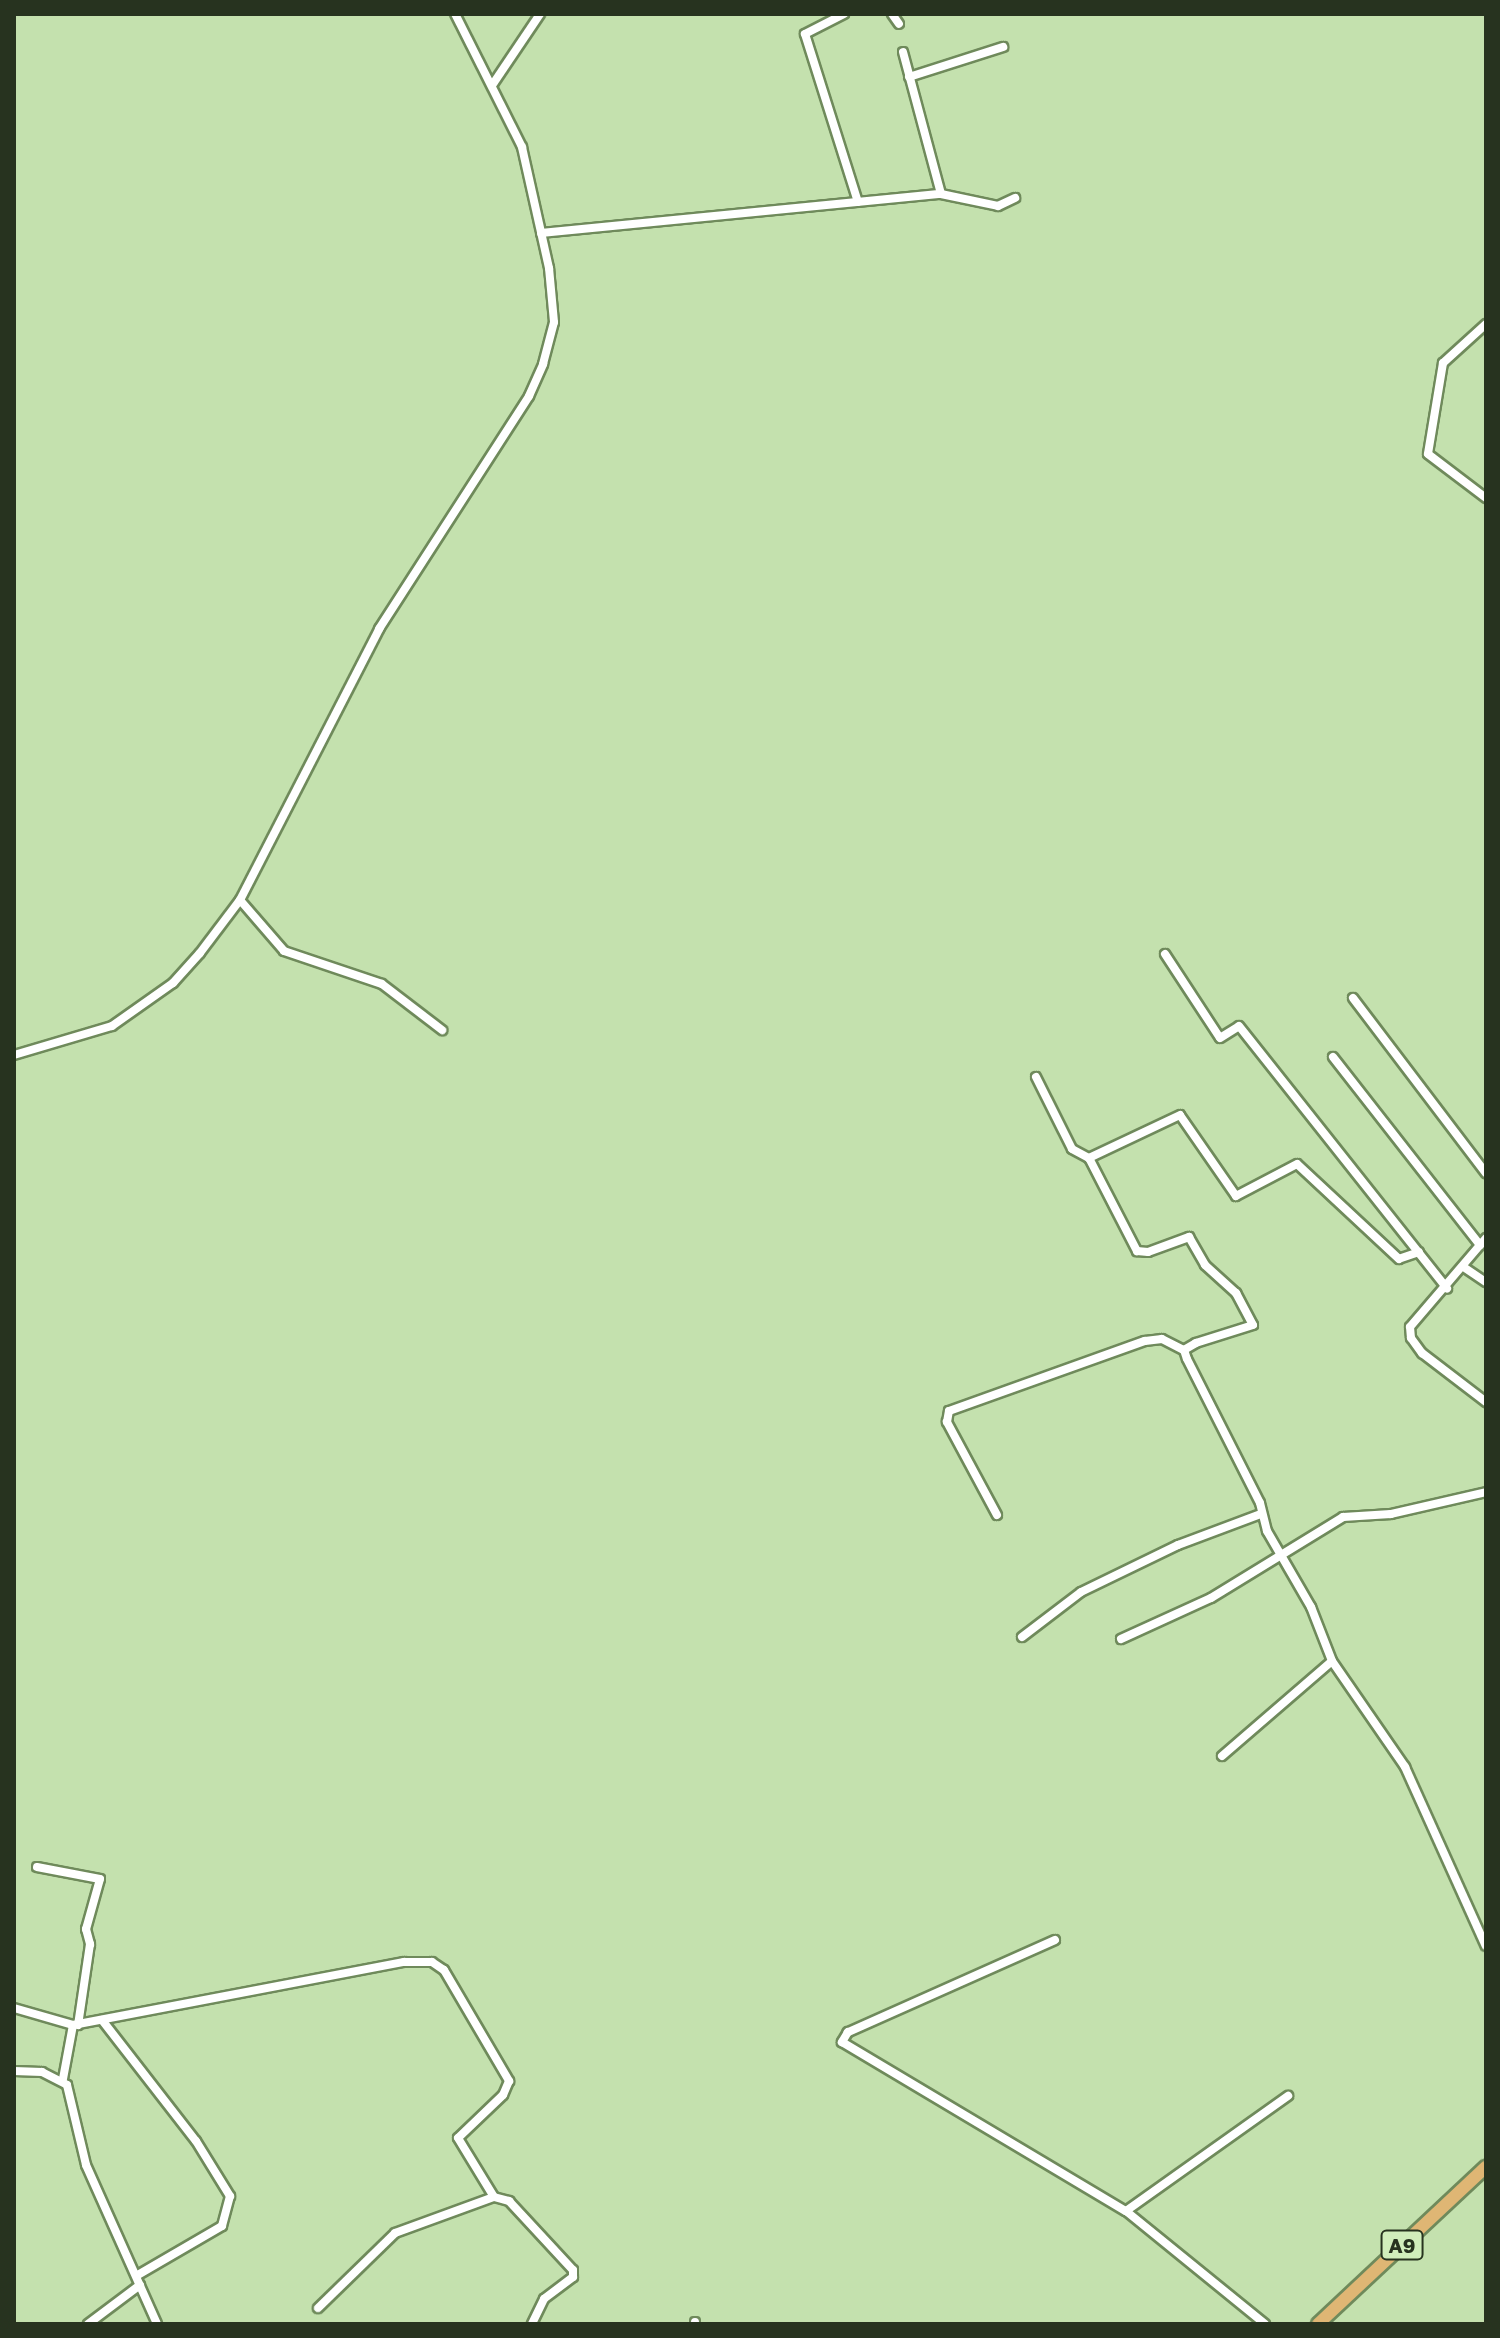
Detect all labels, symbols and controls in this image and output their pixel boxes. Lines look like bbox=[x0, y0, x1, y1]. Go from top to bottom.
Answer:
road number: A9 bbox=[1380, 2229, 1424, 2261]

